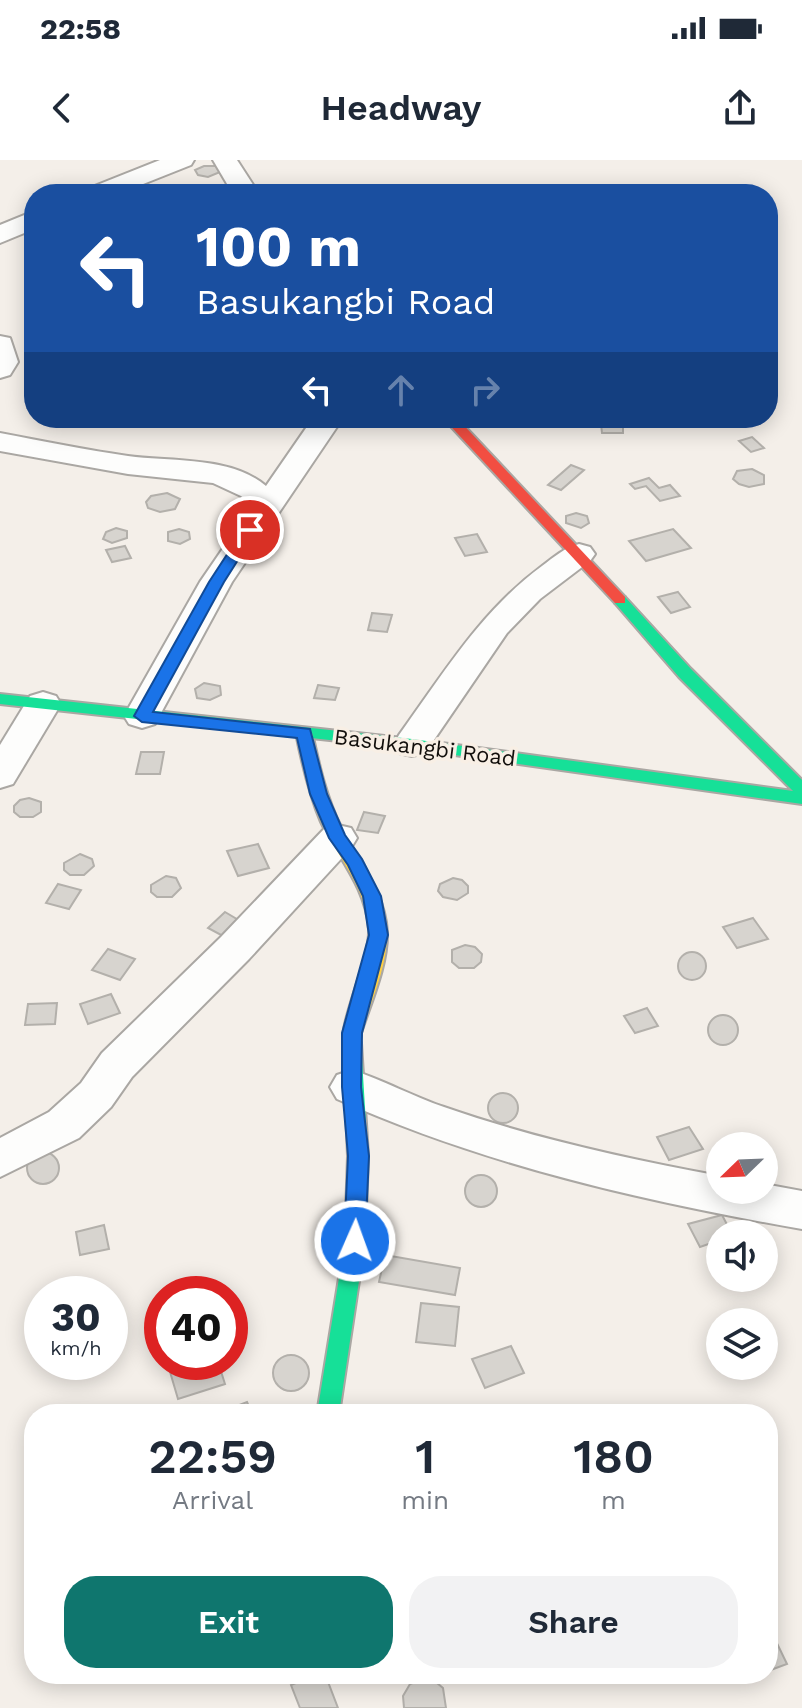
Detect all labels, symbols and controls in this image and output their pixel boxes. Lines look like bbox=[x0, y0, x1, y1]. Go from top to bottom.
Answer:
text: 22:58 bbox=[40, 11, 121, 46]
icon: back bbox=[40, 86, 84, 130]
icon: share bbox=[718, 86, 762, 130]
text: Headway bbox=[321, 87, 481, 129]
text: 100 m bbox=[196, 214, 361, 280]
icon: left bbox=[64, 216, 168, 320]
text: Basukangbi Road bbox=[196, 281, 495, 323]
icon: left bbox=[295, 368, 339, 412]
icon: ahead bbox=[379, 368, 423, 412]
icon: right bbox=[463, 368, 507, 412]
pin bbox=[216, 496, 284, 564]
icon: arrive bbox=[228, 508, 272, 552]
street label: Basukangbi Road bbox=[333, 724, 517, 771]
north arrow bbox=[706, 1132, 778, 1204]
map controls bbox=[706, 1132, 778, 1380]
position arrow bbox=[313, 1199, 397, 1283]
button: sound bbox=[706, 1220, 778, 1292]
speed limit sign: 40 bbox=[144, 1276, 248, 1380]
text: 30 bbox=[51, 1294, 101, 1341]
button: layers bbox=[706, 1308, 778, 1380]
text: km/h bbox=[50, 1336, 102, 1360]
text: 22:59 bbox=[148, 1428, 277, 1485]
text: 1 bbox=[415, 1428, 435, 1485]
text: 180 bbox=[573, 1428, 654, 1485]
text: Arrival bbox=[172, 1485, 253, 1515]
text: min bbox=[401, 1485, 449, 1515]
text: m bbox=[601, 1485, 626, 1515]
button: Exit bbox=[64, 1576, 393, 1668]
button: Share bbox=[409, 1576, 738, 1668]

